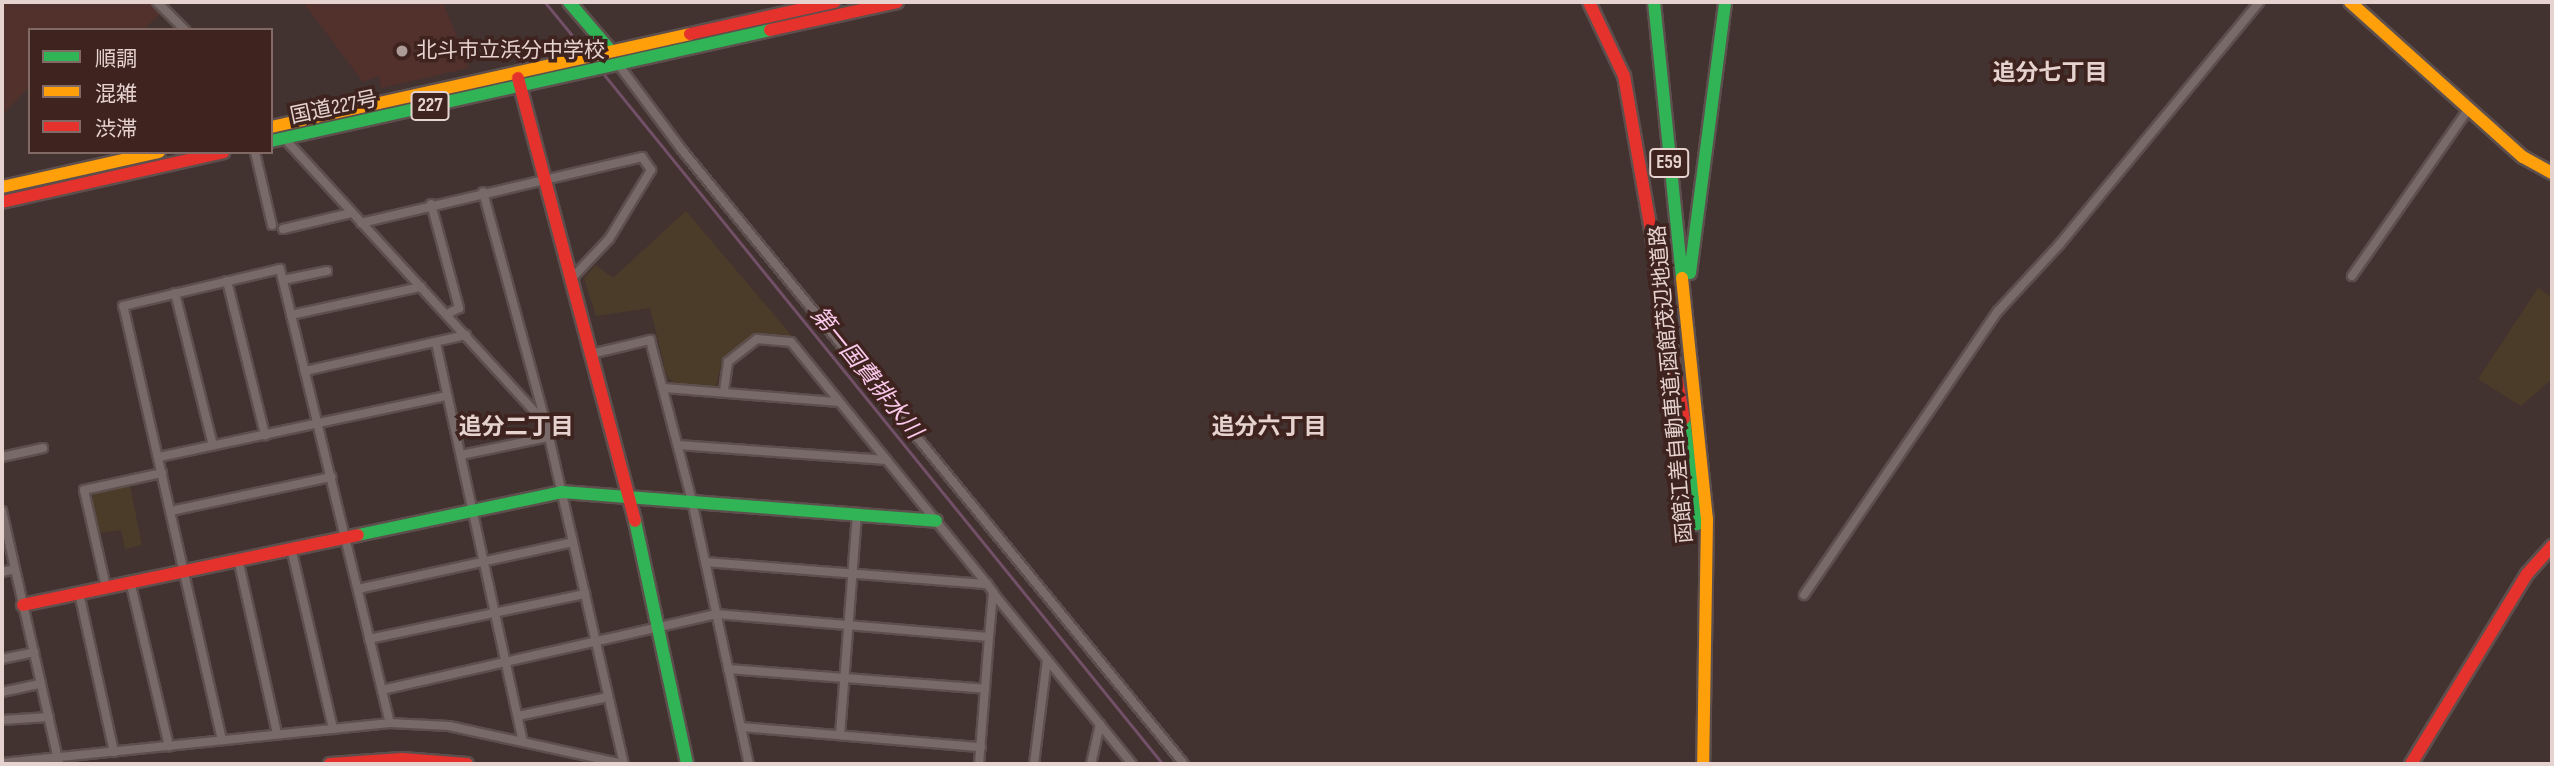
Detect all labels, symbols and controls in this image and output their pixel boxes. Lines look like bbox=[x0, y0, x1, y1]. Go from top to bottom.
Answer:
legend bbox=[28, 28, 273, 154]
place label: 北斗市立浜分中学校 bbox=[416, 38, 605, 64]
marker: 北斗市立浜分中学校 bbox=[394, 43, 410, 59]
text: 順調 bbox=[95, 47, 137, 72]
district label: 追分七丁目 bbox=[1993, 59, 2107, 87]
text: 混雑 bbox=[95, 82, 137, 107]
street label: 国道227号 bbox=[288, 86, 380, 130]
road number: 227 bbox=[409, 90, 451, 122]
text: 渋滞 bbox=[95, 117, 137, 142]
road number: E59 bbox=[1648, 148, 1690, 178]
street label: 函館江差自動車道;函館茂辺地道路 bbox=[1646, 224, 1698, 544]
water label: 第一国費排水川 bbox=[805, 302, 927, 444]
district label: 追分二丁目 bbox=[459, 413, 573, 441]
district label: 追分六丁目 bbox=[1212, 413, 1326, 441]

